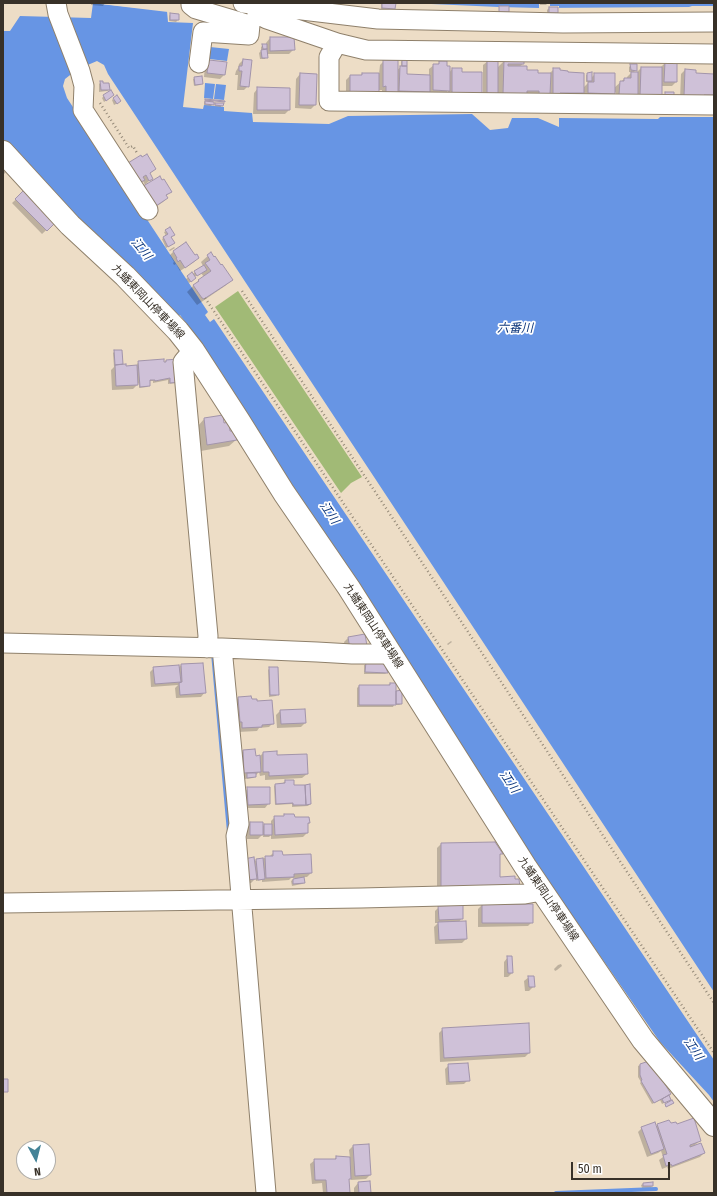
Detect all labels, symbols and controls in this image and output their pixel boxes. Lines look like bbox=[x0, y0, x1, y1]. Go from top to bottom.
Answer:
water label: 江川 bbox=[128, 235, 154, 263]
street label: 九蟠東岡山停車場線 bbox=[109, 262, 187, 342]
water label: 六番川 bbox=[497, 322, 533, 336]
water label: 江川 bbox=[316, 499, 342, 527]
street label: 九蟠東岡山停車場線 bbox=[341, 581, 405, 671]
water label: 江川 bbox=[496, 768, 522, 796]
street label: 九蟠東岡山停車場線 bbox=[515, 854, 581, 944]
water label: 江川 bbox=[680, 1035, 706, 1063]
north arrow bbox=[16, 1140, 56, 1180]
scale bar bbox=[573, 1154, 672, 1180]
text: 50 m bbox=[578, 1162, 602, 1176]
text: N bbox=[33, 1165, 41, 1178]

